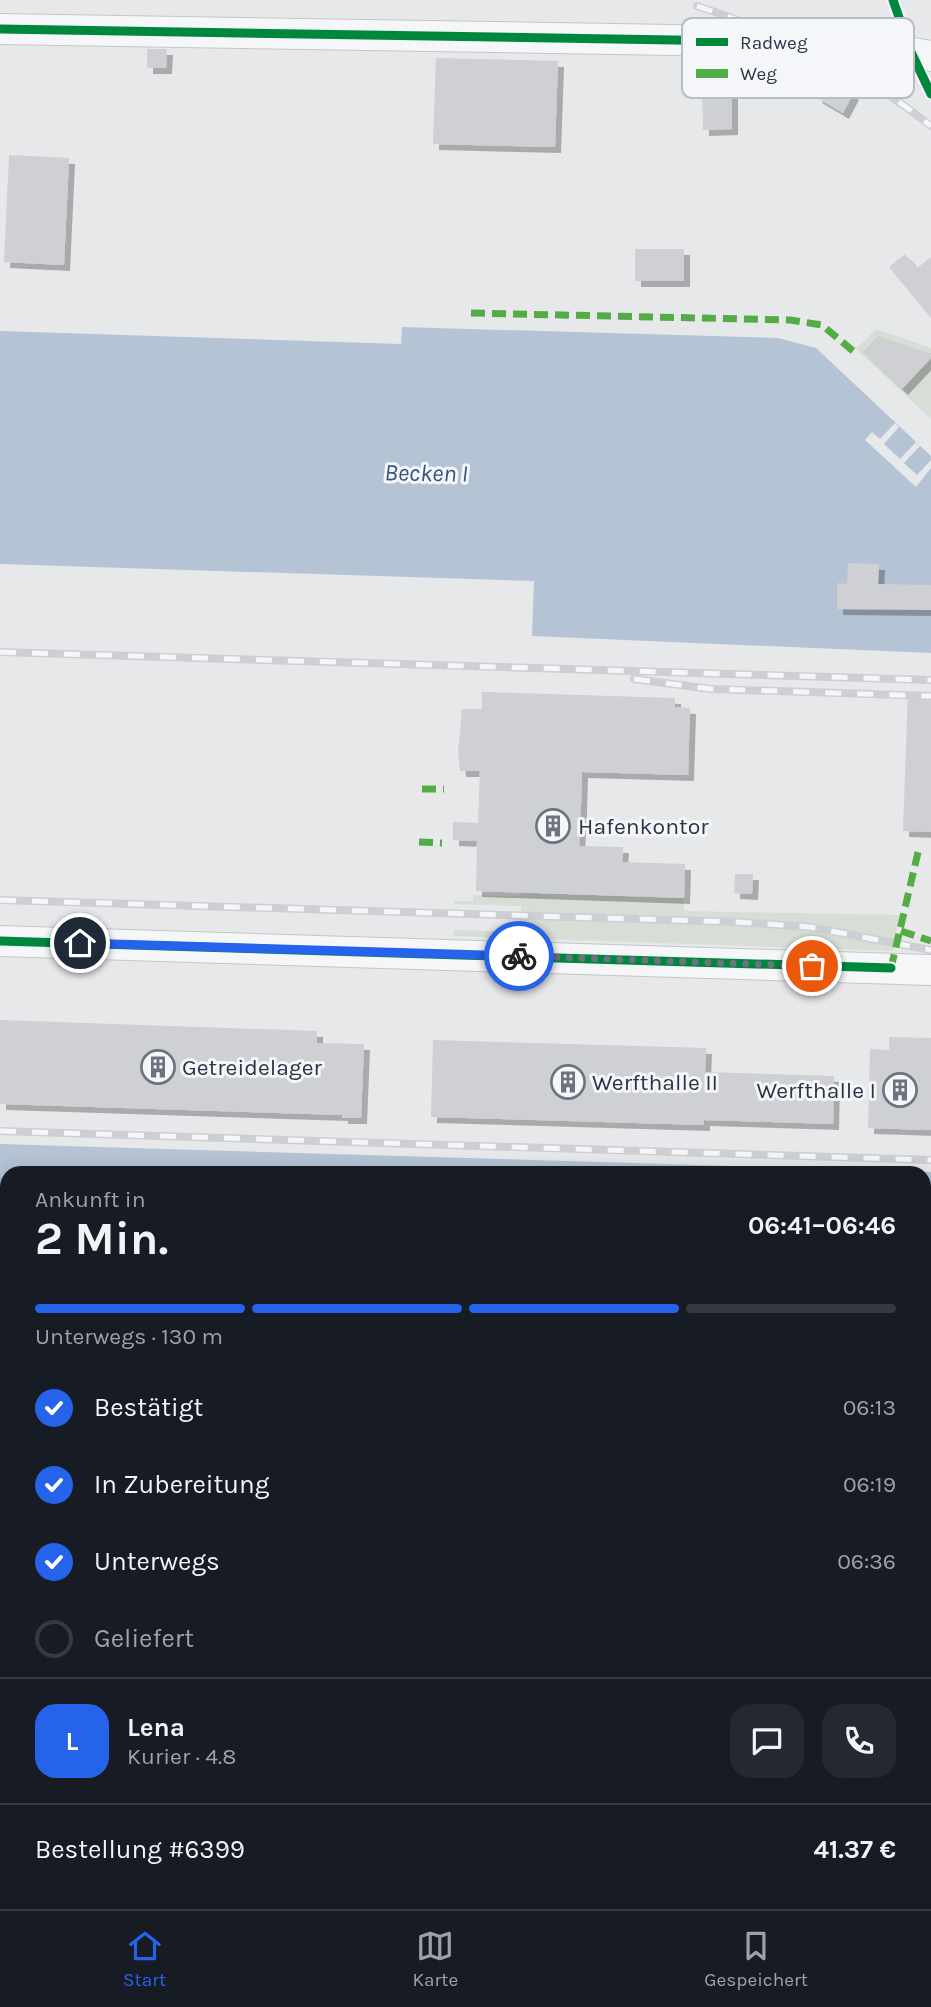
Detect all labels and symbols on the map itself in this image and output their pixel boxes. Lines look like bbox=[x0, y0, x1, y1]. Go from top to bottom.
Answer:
legend bbox=[682, 18, 914, 98]
text: Radweg bbox=[740, 32, 808, 54]
text: Weg bbox=[740, 63, 777, 85]
water label: Becken I bbox=[384, 458, 468, 488]
building icon: Hafenkontor bbox=[534, 807, 572, 845]
place label: Hafenkontor bbox=[578, 813, 709, 840]
pin bbox=[50, 913, 110, 973]
courier bbox=[484, 921, 554, 991]
pin bbox=[782, 936, 842, 996]
building icon: Getreidelager bbox=[139, 1048, 177, 1086]
place label: Getreidelager bbox=[182, 1054, 323, 1081]
building icon: Werfthalle II bbox=[549, 1063, 587, 1101]
place label: Werfthalle II bbox=[592, 1069, 718, 1096]
building icon: Werfthalle I bbox=[881, 1071, 919, 1109]
place label: Werfthalle I bbox=[756, 1077, 876, 1104]

